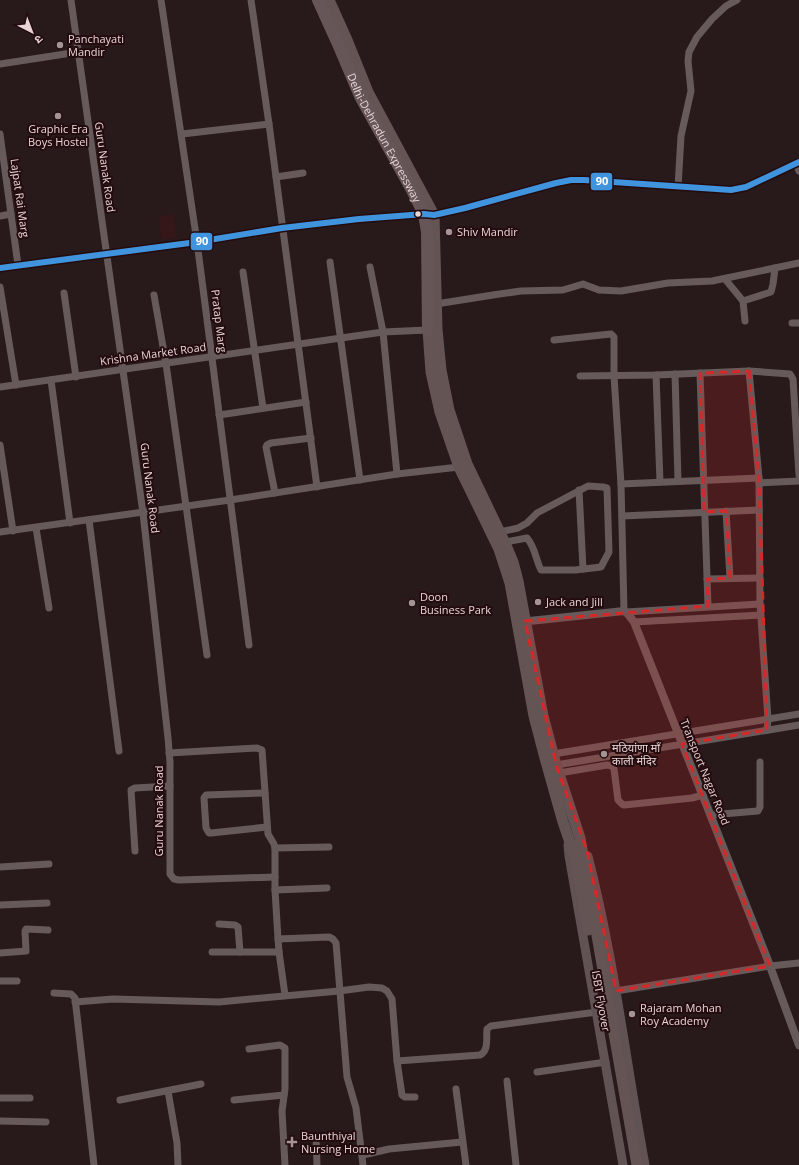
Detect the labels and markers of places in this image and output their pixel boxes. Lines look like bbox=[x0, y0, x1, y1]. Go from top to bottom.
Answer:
place label: Panchayati Mandir bbox=[68, 31, 124, 59]
marker: Panchayati Mandir bbox=[55, 40, 65, 50]
marker: Graphic Era Boys Hostel bbox=[53, 111, 63, 121]
place label: Graphic Era Boys Hostel bbox=[28, 121, 88, 149]
unlabelled marker bbox=[413, 209, 423, 219]
place label: Shiv Mandir bbox=[457, 224, 518, 239]
marker: Shiv Mandir bbox=[444, 227, 454, 237]
place label: Doon Business Park bbox=[420, 589, 491, 617]
place label: Jack and Jill bbox=[545, 594, 603, 609]
marker: Jack and Jill bbox=[533, 597, 543, 607]
marker: Doon Business Park bbox=[407, 598, 417, 608]
place label: मठियांणा माँ काली मंदिर bbox=[612, 740, 661, 768]
marker: मठियांणा माँ काली मंदिर bbox=[599, 749, 609, 759]
place label: Rajaram Mohan Roy Academy bbox=[640, 1000, 722, 1028]
marker: Rajaram Mohan Roy Academy bbox=[627, 1009, 637, 1019]
place label: Baunthiyal Nursing Home bbox=[301, 1128, 375, 1156]
marker: Baunthiyal Nursing Home bbox=[286, 1136, 298, 1148]

